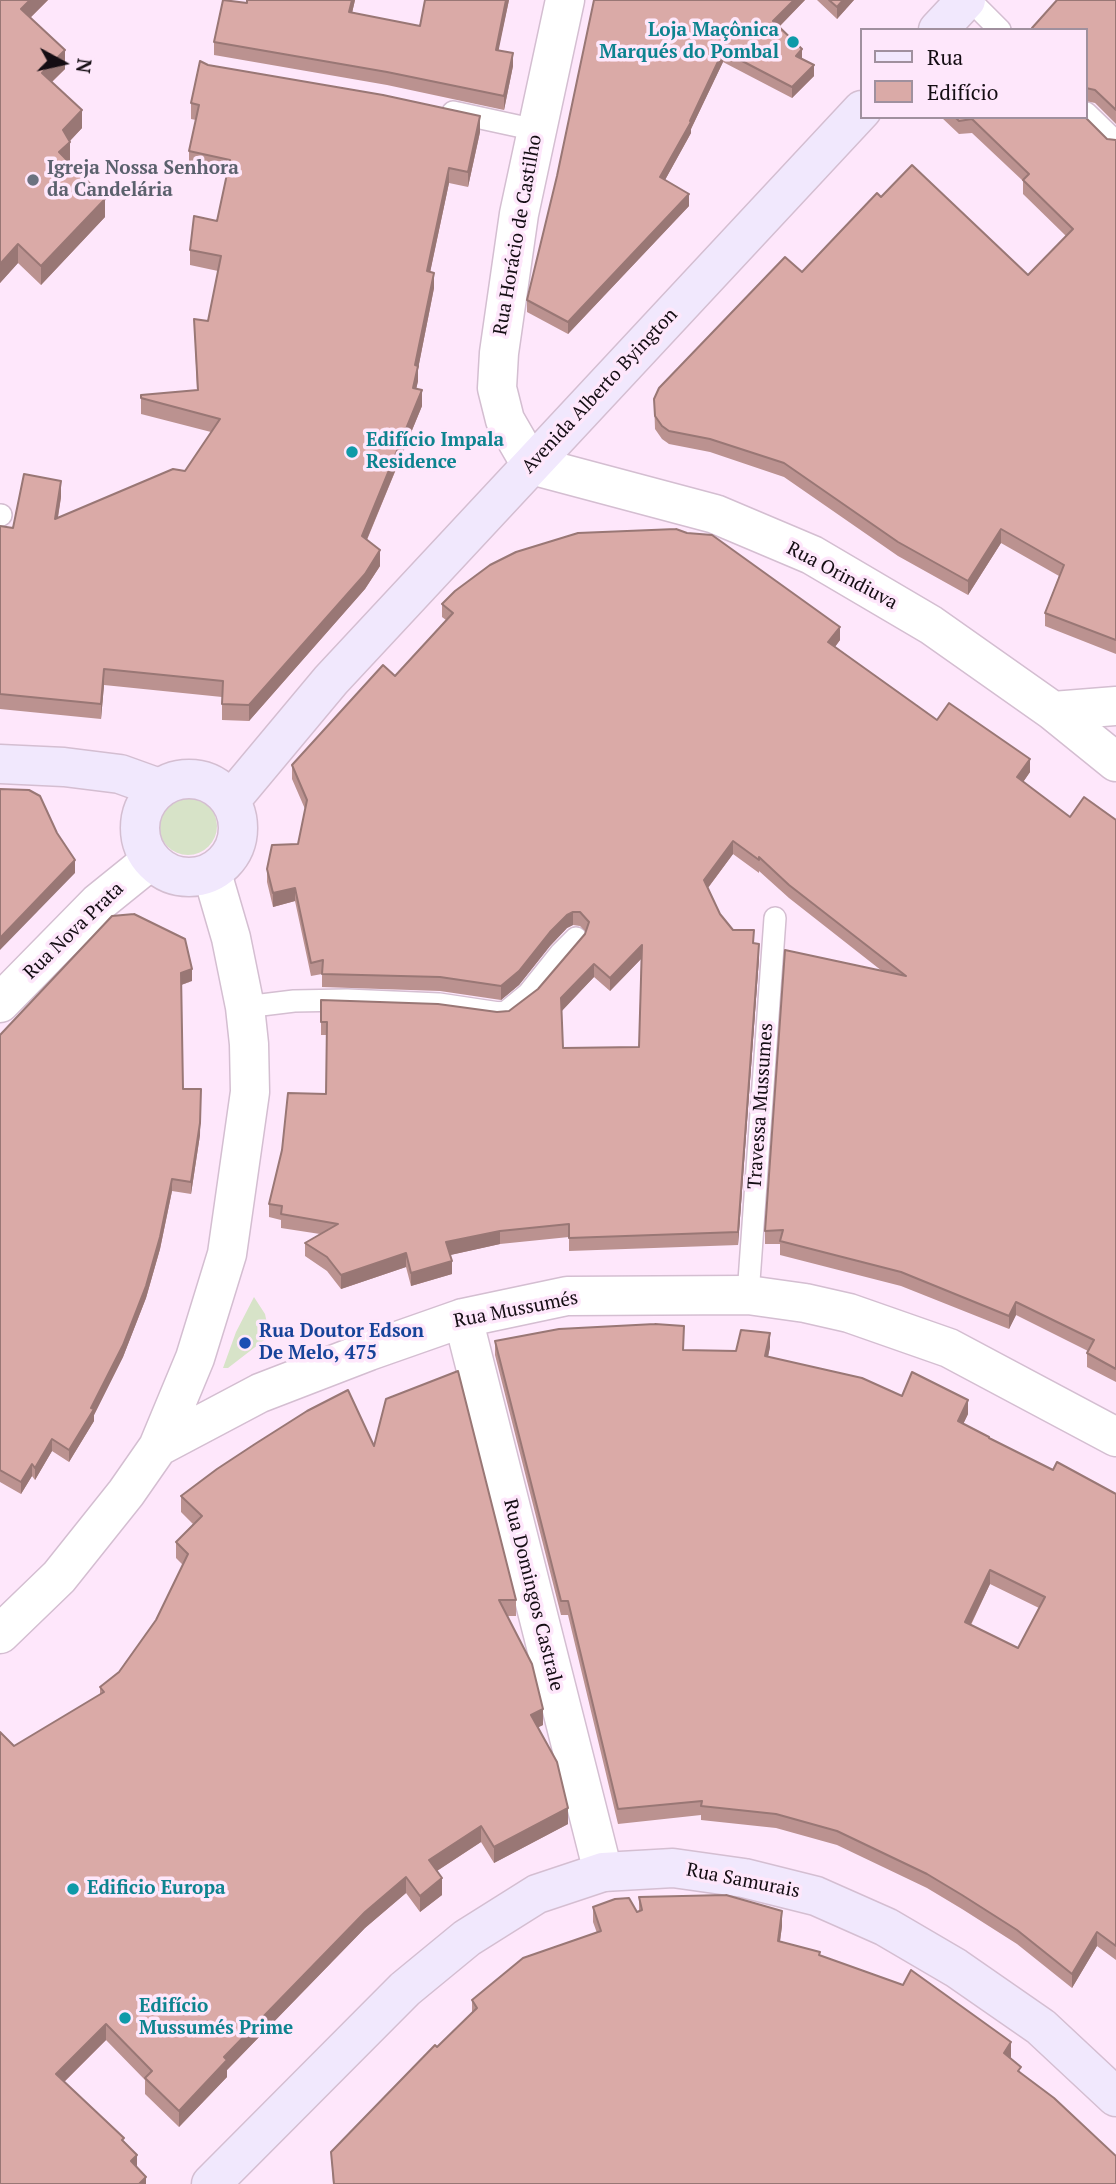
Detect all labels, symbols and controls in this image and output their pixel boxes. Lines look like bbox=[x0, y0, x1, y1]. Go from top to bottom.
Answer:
place label: Loja Maçônica Marqués do Pombal bbox=[599, 20, 779, 64]
north arrow bbox=[28, 28, 98, 98]
legend bbox=[860, 28, 1088, 119]
marker: Loja Maçônica Marqués do Pombal bbox=[785, 34, 801, 50]
text: Rua bbox=[927, 43, 963, 71]
text: N bbox=[71, 57, 98, 75]
text: Edifício bbox=[927, 78, 998, 106]
street label: Rua Horácio de Castilho bbox=[489, 133, 547, 337]
place label: Igreja Nossa Senhora da Candelária bbox=[47, 158, 239, 202]
marker: Igreja Nossa Senhora da Candelária bbox=[25, 172, 41, 188]
street label: Avenida Alberto Byington bbox=[518, 304, 682, 478]
place label: Edifício Impala Residence bbox=[366, 430, 504, 474]
marker: Edifício Impala Residence bbox=[344, 444, 360, 460]
street label: Rua Orindiuva bbox=[783, 537, 901, 615]
street label: Rua Nova Prata bbox=[19, 878, 129, 984]
street label: Travessa Mussumes bbox=[744, 1022, 778, 1190]
street label: Rua Mussumés bbox=[452, 1287, 580, 1333]
place label: Rua Doutor Edson De Melo, 475 bbox=[259, 1321, 424, 1365]
marker: Rua Doutor Edson De Melo, 475 bbox=[237, 1335, 253, 1351]
street label: Rua Domingos Castrale bbox=[498, 1497, 568, 1693]
street label: Rua Samurais bbox=[684, 1859, 802, 1903]
place label: Edificio Europa bbox=[87, 1878, 226, 1900]
marker: Edificio Europa bbox=[65, 1881, 81, 1897]
place label: Edifício Mussumés Prime bbox=[139, 1996, 293, 2040]
marker: Edifício Mussumés Prime bbox=[117, 2010, 133, 2026]

